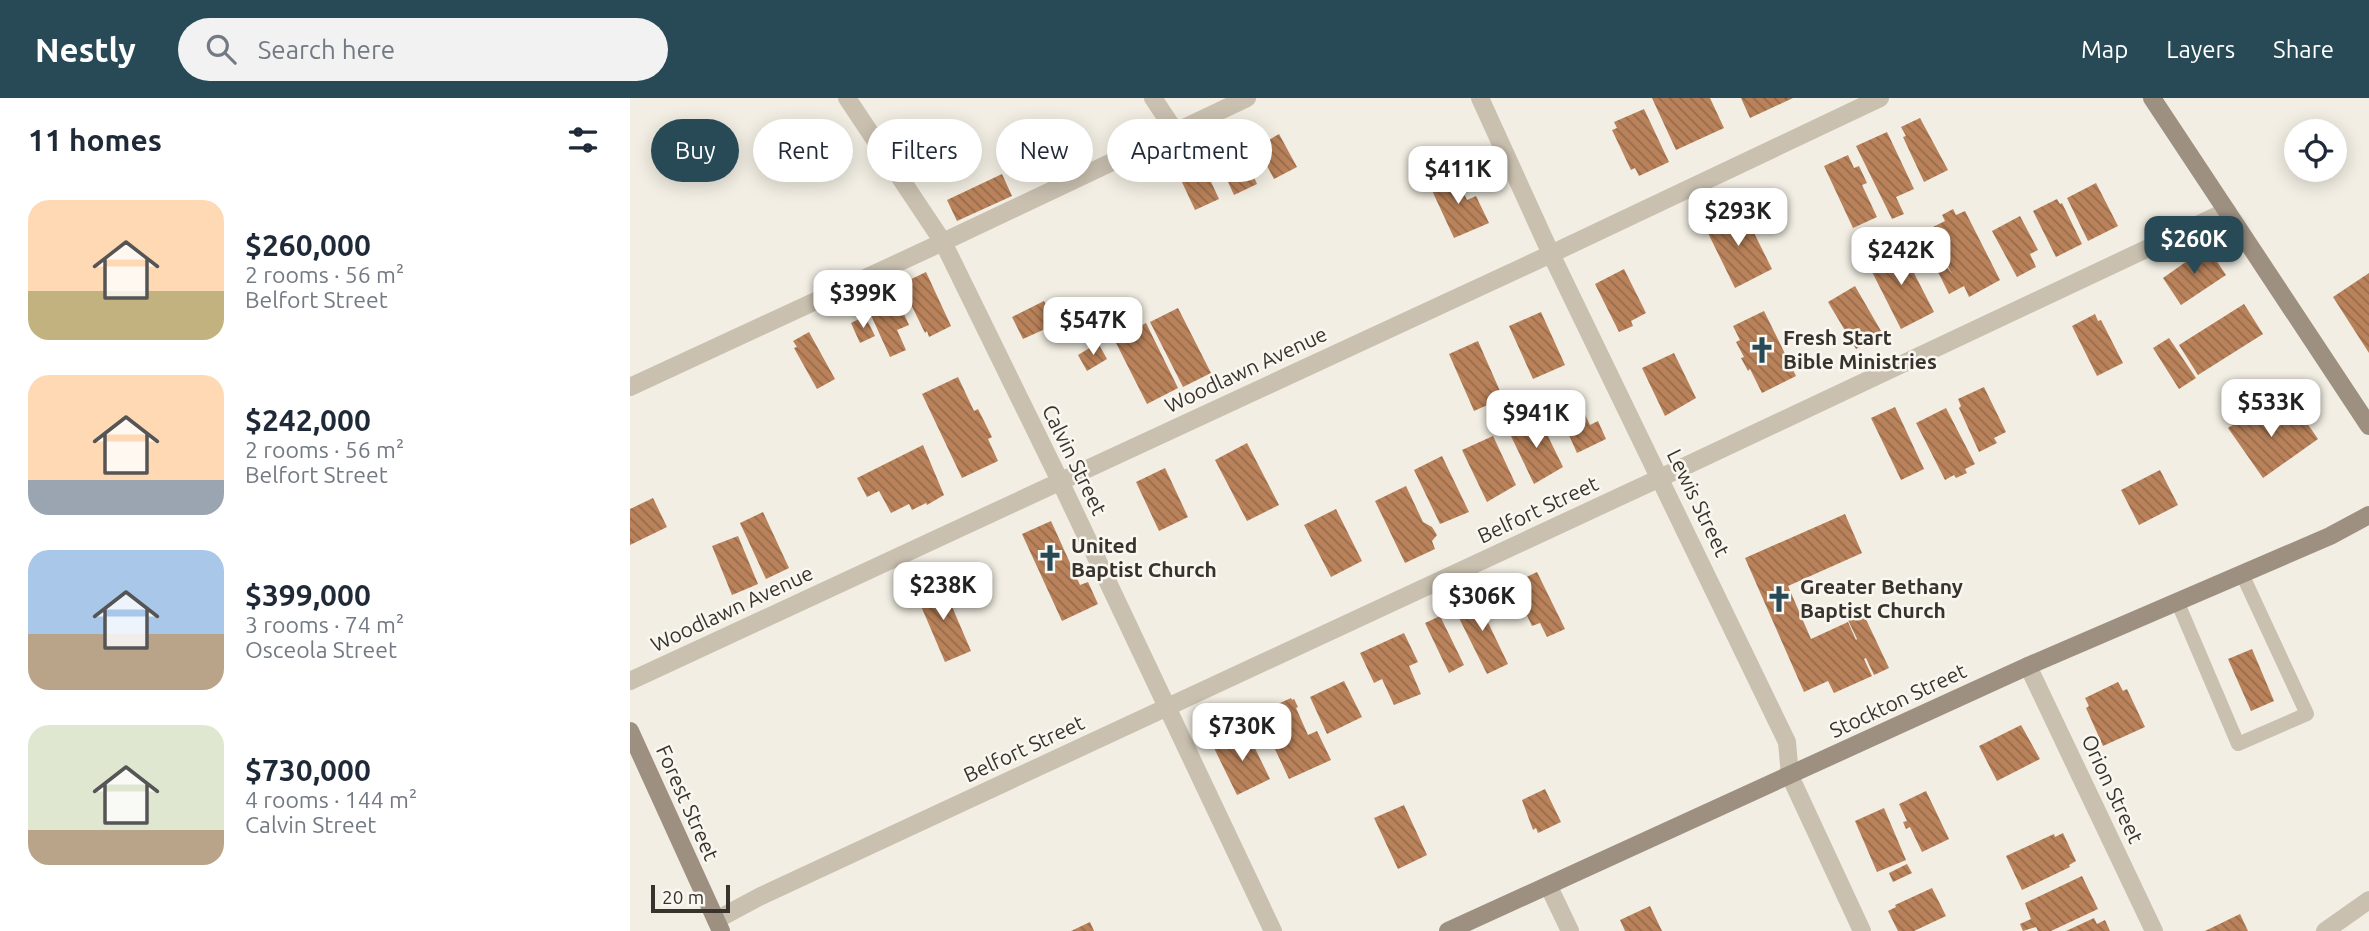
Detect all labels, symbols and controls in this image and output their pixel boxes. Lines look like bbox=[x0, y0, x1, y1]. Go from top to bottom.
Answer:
search box bbox=[178, 18, 668, 81]
icon: search bbox=[202, 30, 240, 68]
text: Nestly bbox=[35, 31, 136, 68]
text: Search here bbox=[258, 35, 395, 64]
text: Map bbox=[2081, 36, 2128, 63]
text: Layers bbox=[2166, 36, 2235, 63]
text: Share bbox=[2273, 36, 2334, 63]
chip: Buy bbox=[651, 119, 739, 182]
chip: Rent bbox=[753, 119, 853, 182]
chip: Filters bbox=[867, 119, 982, 182]
chip: New bbox=[996, 119, 1093, 182]
chip: Apartment bbox=[1107, 119, 1272, 182]
map controls bbox=[2284, 119, 2347, 182]
button: locate bbox=[2284, 119, 2347, 182]
icon: filters bbox=[564, 121, 602, 159]
text: 11 homes bbox=[28, 123, 162, 157]
pin: $411K bbox=[1409, 146, 1507, 206]
text: $411K bbox=[1424, 156, 1492, 181]
pin: $293K bbox=[1689, 188, 1787, 248]
text: $293K bbox=[1704, 198, 1772, 223]
pin: $260K bbox=[2145, 216, 2243, 276]
text: $260K bbox=[2160, 226, 2228, 251]
icon: home bbox=[84, 228, 168, 312]
text: $260,000 bbox=[245, 228, 371, 262]
pin: $242K bbox=[1852, 228, 1950, 287]
text: $242K bbox=[1867, 237, 1935, 262]
text: 2 rooms · 56 m² bbox=[245, 262, 404, 287]
pin: $399K bbox=[814, 271, 912, 330]
text: $399K bbox=[829, 280, 897, 305]
text: Belfort Street bbox=[245, 287, 388, 312]
pin: $547K bbox=[1044, 298, 1142, 357]
text: $547K bbox=[1059, 307, 1127, 332]
street label: Woodlawn Avenue bbox=[1161, 321, 1330, 417]
place label: Fresh Start Bible Ministries bbox=[1783, 325, 1937, 373]
church icon: Fresh Start Bible Ministries bbox=[1747, 335, 1777, 365]
pin: $533K bbox=[2222, 380, 2320, 439]
text: $533K bbox=[2237, 389, 2305, 414]
pin: $941K bbox=[1487, 390, 1585, 450]
street label: Calvin Street bbox=[1038, 400, 1112, 519]
text: $941K bbox=[1502, 400, 1570, 425]
icon: home bbox=[84, 403, 168, 487]
text: $242,000 bbox=[245, 403, 371, 437]
text: 2 rooms · 56 m² bbox=[245, 437, 404, 462]
street label: Lewis Street bbox=[1663, 445, 1735, 560]
text: Belfort Street bbox=[245, 462, 388, 487]
street label: Belfort Street bbox=[1473, 471, 1602, 548]
place label: United Baptist Church bbox=[1071, 533, 1217, 581]
church icon: United Baptist Church bbox=[1035, 543, 1065, 573]
street label: Woodlawn Avenue bbox=[647, 560, 816, 656]
pin: $238K bbox=[894, 562, 992, 622]
text: $238K bbox=[909, 572, 977, 597]
pin: $306K bbox=[1433, 574, 1531, 633]
place label: Greater Bethany Baptist Church bbox=[1800, 574, 1963, 622]
icon: home bbox=[84, 578, 168, 662]
text: $399,000 bbox=[245, 578, 371, 612]
text: $306K bbox=[1448, 583, 1516, 608]
church icon: Greater Bethany Baptist Church bbox=[1764, 584, 1794, 614]
text: 3 rooms · 74 m² bbox=[245, 612, 404, 637]
text: Osceola Street bbox=[245, 637, 397, 662]
street label: Stockton Street bbox=[1826, 658, 1970, 742]
pin: $730K bbox=[1193, 704, 1291, 763]
street label: Belfort Street bbox=[959, 710, 1088, 787]
text: $730K bbox=[1208, 713, 1276, 738]
street label: Orion Street bbox=[2077, 730, 2149, 847]
street label: Forest Street bbox=[652, 741, 724, 864]
icon: home bbox=[84, 753, 168, 837]
text: $730,000 bbox=[245, 753, 371, 787]
text: 4 rooms · 144 m² bbox=[245, 787, 417, 812]
text: Calvin Street bbox=[245, 812, 376, 837]
scale bar bbox=[651, 882, 730, 914]
text: 20 m bbox=[662, 886, 704, 908]

